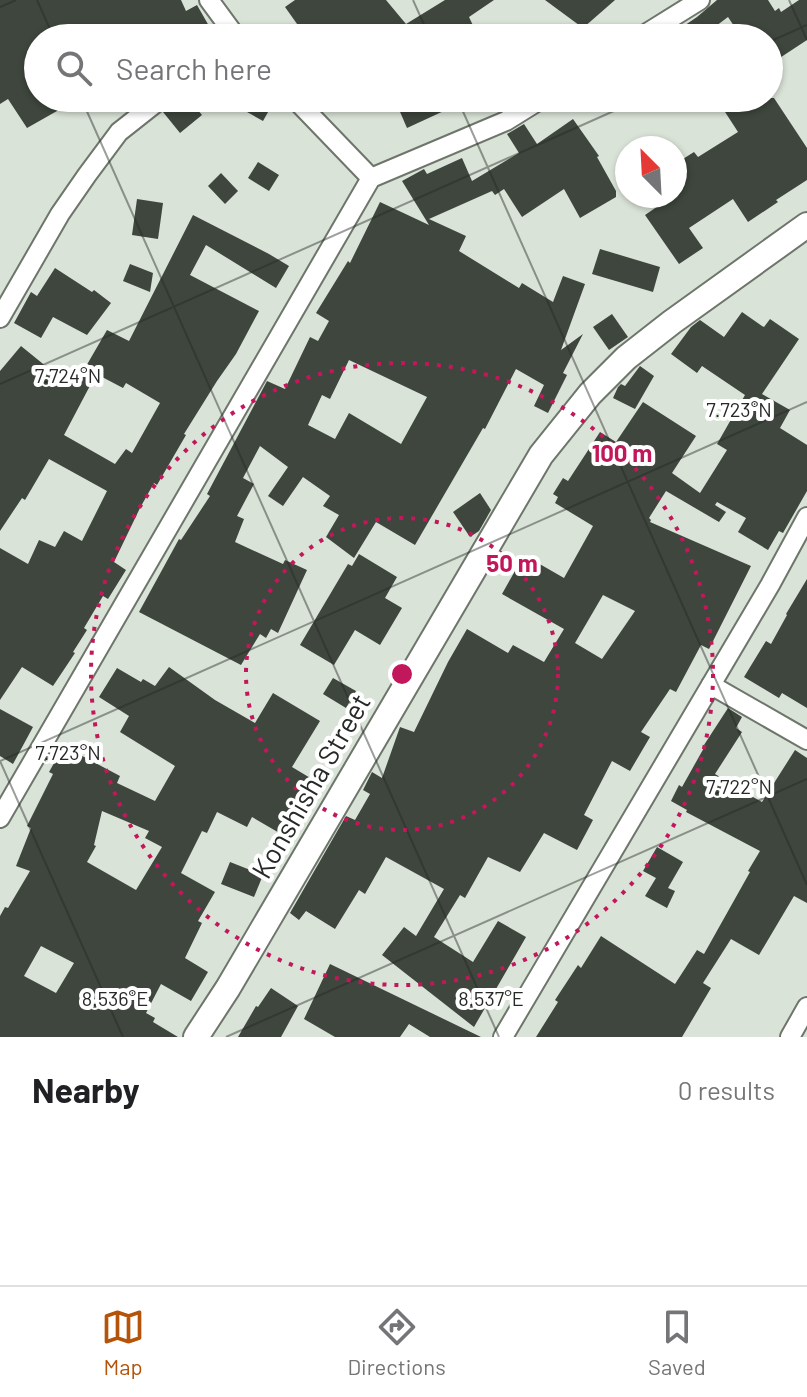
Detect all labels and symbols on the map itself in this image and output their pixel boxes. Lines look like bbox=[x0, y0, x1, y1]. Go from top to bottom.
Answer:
north arrow bbox=[615, 136, 687, 208]
text: 7.724°N bbox=[35, 363, 101, 387]
text: 7.723°N bbox=[706, 397, 772, 421]
text: 100 m bbox=[592, 438, 652, 467]
text: 50 m bbox=[486, 548, 538, 577]
centre of rings bbox=[388, 660, 416, 688]
street label: Konshisha Street bbox=[243, 687, 377, 884]
text: 7.723°N bbox=[35, 740, 101, 764]
text: 7.722°N bbox=[706, 774, 772, 798]
text: 8.536°E bbox=[82, 986, 148, 1010]
text: 8.537°E bbox=[458, 986, 524, 1010]

